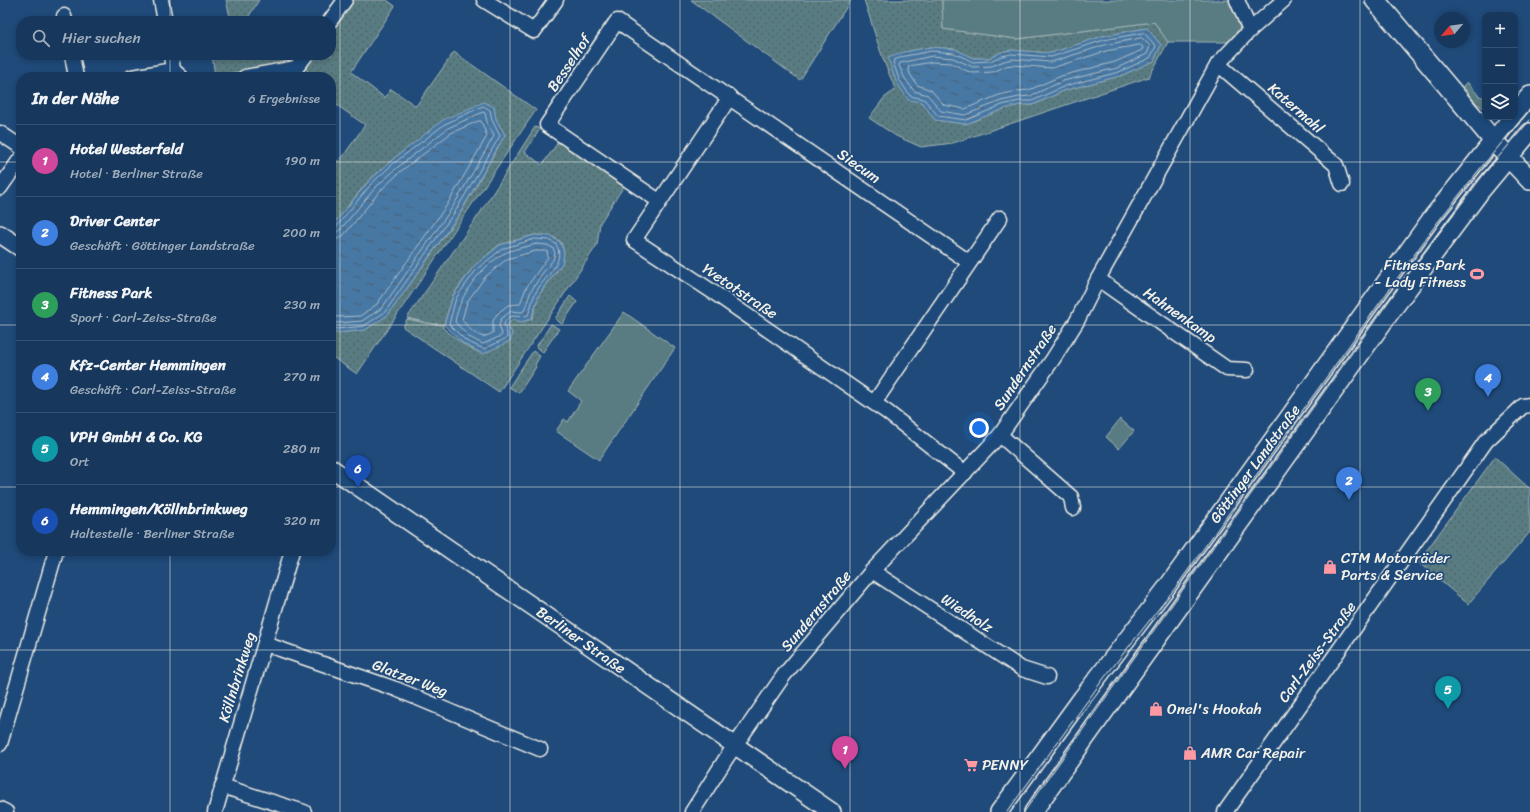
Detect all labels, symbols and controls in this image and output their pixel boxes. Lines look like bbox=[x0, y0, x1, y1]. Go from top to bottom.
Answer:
north arrow bbox=[1434, 12, 1470, 48]
map controls bbox=[1482, 12, 1518, 120]
button: + bbox=[1482, 12, 1518, 48]
search box bbox=[16, 16, 336, 60]
text: Hier suchen bbox=[62, 25, 141, 51]
icon: search bbox=[30, 27, 52, 49]
street label: Besselhof bbox=[540, 28, 599, 97]
button: − bbox=[1482, 48, 1518, 84]
street label: Katermahl bbox=[1262, 76, 1331, 141]
text: In der Nähe bbox=[32, 83, 119, 113]
button: layers bbox=[1482, 84, 1518, 120]
text: 6 Ergebnisse bbox=[248, 87, 320, 110]
text: Hotel Westerfeld bbox=[70, 136, 183, 162]
street label: Siecum bbox=[832, 141, 886, 191]
text: 1 bbox=[42, 149, 48, 172]
text: 190 m bbox=[285, 149, 320, 172]
text: Hotel · Berliner Straße bbox=[70, 162, 203, 185]
text: Driver Center bbox=[70, 208, 159, 234]
text: 2 bbox=[41, 221, 49, 244]
text: 200 m bbox=[283, 221, 320, 244]
text: Geschäft · Göttinger Landstraße bbox=[70, 234, 255, 257]
place label: Fitness Park - Lady Fitness bbox=[1374, 252, 1467, 295]
street label: Yvetotstraße bbox=[697, 256, 783, 326]
sports icon: Fitness Park - Lady Fitness bbox=[1469, 266, 1485, 282]
text: Fitness Park bbox=[70, 280, 152, 306]
street label: Hahnenkamp bbox=[1138, 280, 1222, 350]
text: 3 bbox=[41, 293, 49, 316]
text: 230 m bbox=[284, 293, 320, 316]
text: Sport · Carl-Zeiss-Straße bbox=[70, 306, 217, 329]
street label: Sundernstraße bbox=[986, 318, 1064, 416]
text: Kfz-Center Hemmingen bbox=[70, 352, 226, 378]
pin: 4 bbox=[1475, 364, 1501, 397]
text: 4 bbox=[41, 365, 49, 388]
text: 270 m bbox=[283, 365, 320, 388]
text: Geschäft · Carl-Zeiss-Straße bbox=[70, 378, 236, 401]
pin: 3 bbox=[1415, 378, 1441, 411]
street label: Göttinger Landstraße bbox=[1203, 399, 1307, 529]
your location bbox=[969, 418, 989, 438]
text: VPH GmbH & Co. KG bbox=[70, 424, 203, 450]
text: 5 bbox=[41, 437, 49, 460]
text: 280 m bbox=[283, 437, 320, 460]
text: Ort bbox=[70, 450, 89, 473]
pin: 6 bbox=[345, 455, 371, 488]
pin: 2 bbox=[1336, 467, 1362, 500]
text: Hemmingen/Köllnbrinkweg bbox=[70, 496, 248, 522]
text: 6 bbox=[41, 509, 49, 532]
text: 320 m bbox=[284, 509, 320, 532]
text: Haltestelle · Berliner Straße bbox=[70, 522, 234, 545]
place label: CTM Motorräder Parts & Service bbox=[1341, 545, 1450, 588]
shop icon: CTM Motorräder Parts & Service bbox=[1322, 559, 1338, 575]
street label: Sundernstraße bbox=[774, 564, 858, 658]
street label: Wiedholz bbox=[936, 586, 999, 640]
street label: Carl-Zeiss-Straße bbox=[1271, 595, 1363, 708]
street label: Berliner Straße bbox=[531, 599, 632, 681]
street label: Köllnbrinkweg bbox=[211, 628, 263, 726]
street label: Glatzer Weg bbox=[368, 652, 452, 704]
pin: 5 bbox=[1435, 676, 1461, 709]
place label: Onel's Hookah bbox=[1167, 696, 1262, 722]
shop icon: Onel's Hookah bbox=[1148, 701, 1164, 717]
pin: 1 bbox=[832, 736, 858, 769]
place label: AMR Car Repair bbox=[1200, 740, 1306, 766]
shop icon: AMR Car Repair bbox=[1182, 745, 1198, 761]
place label: PENNY bbox=[982, 752, 1030, 778]
supermarket icon: PENNY bbox=[963, 757, 979, 773]

